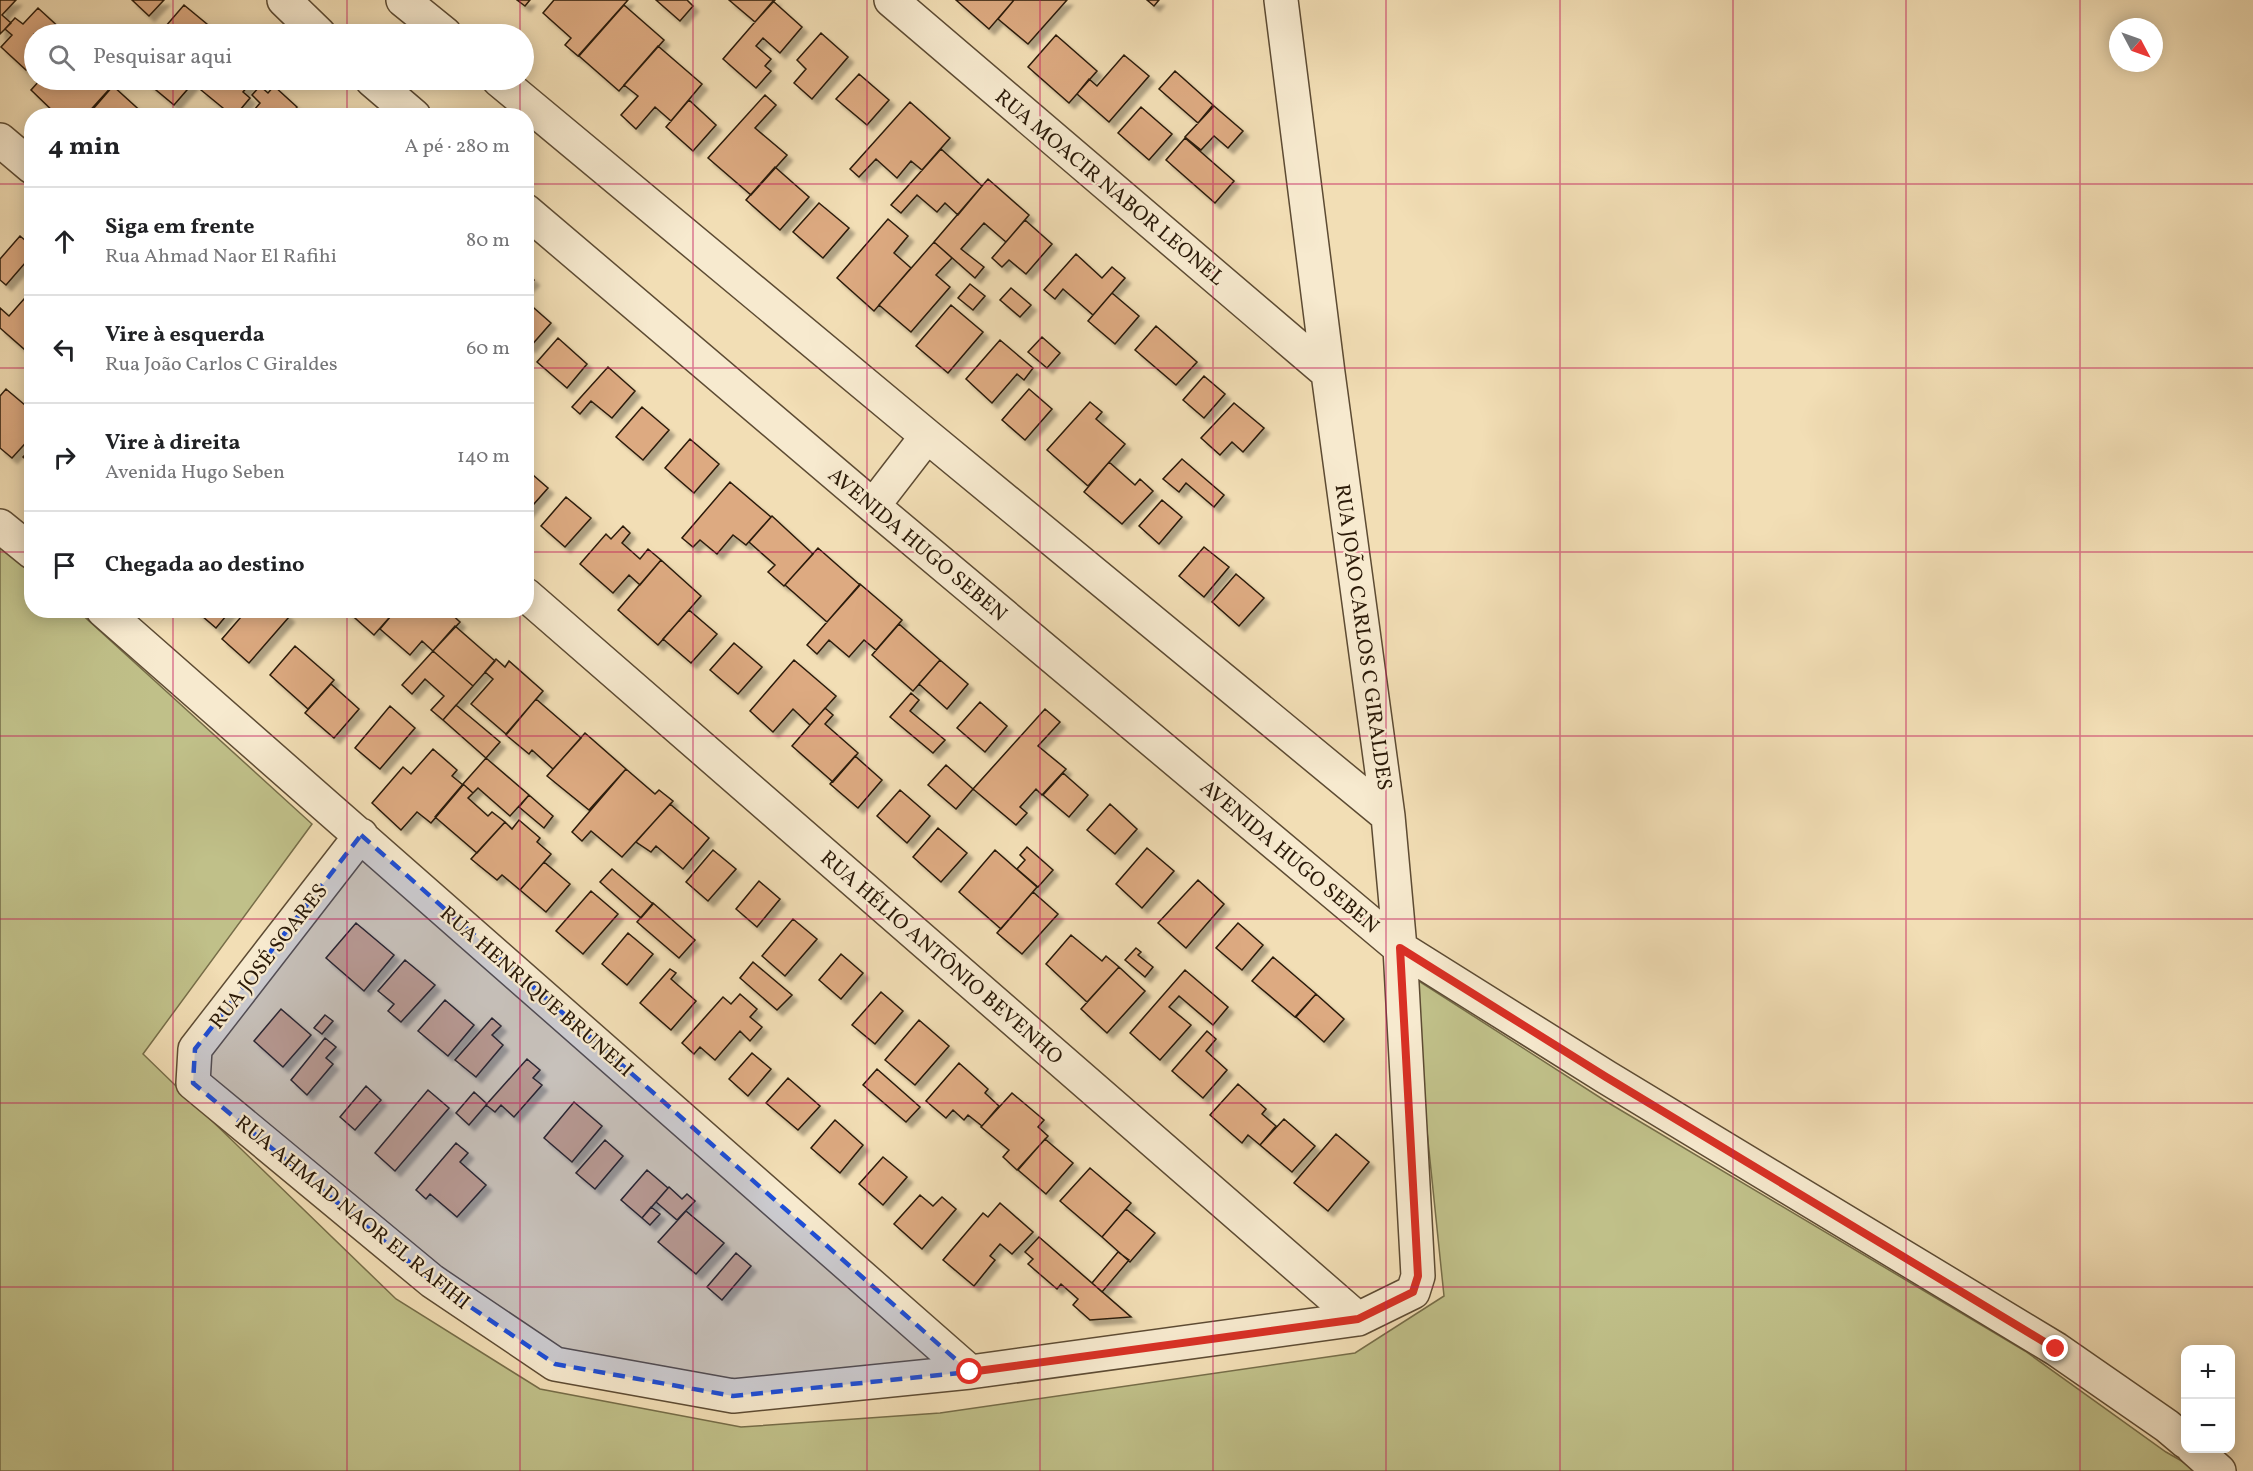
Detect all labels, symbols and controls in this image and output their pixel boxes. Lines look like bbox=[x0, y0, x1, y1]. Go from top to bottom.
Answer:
north arrow bbox=[2109, 18, 2163, 72]
search box bbox=[24, 24, 534, 90]
icon: search bbox=[45, 41, 78, 74]
text: Pesquisar aqui bbox=[93, 42, 232, 73]
street label: RUA MOACIR NABOR LEONEL bbox=[988, 83, 1230, 293]
text: 4 min bbox=[48, 129, 120, 165]
text: A pé · 280 m bbox=[404, 133, 510, 161]
text: Siga em frente bbox=[105, 212, 255, 243]
icon: ahead bbox=[48, 225, 81, 258]
text: 80 m bbox=[466, 227, 510, 255]
text: Rua Ahmad Naor El Rafihi bbox=[105, 243, 337, 271]
text: Vire à esquerda bbox=[105, 320, 265, 351]
icon: left bbox=[48, 333, 81, 366]
text: 60 m bbox=[466, 335, 510, 363]
text: Rua João Carlos C Giraldes bbox=[105, 351, 338, 379]
text: Vire à direita bbox=[105, 428, 241, 459]
icon: right bbox=[48, 441, 81, 474]
text: 140 m bbox=[457, 443, 510, 471]
text: Avenida Hugo Seben bbox=[105, 459, 285, 487]
street label: AVENIDA HUGO SEBEN bbox=[821, 461, 1013, 629]
street label: RUA JOÃO CARLOS C GIRALDES bbox=[1327, 482, 1398, 792]
icon: arrive bbox=[48, 549, 81, 582]
text: Chegada ao destino bbox=[105, 550, 305, 581]
street label: AVENIDA HUGO SEBEN bbox=[1193, 773, 1385, 941]
street label: RUA HÉLIO ANTÔNIO BEVENHO bbox=[813, 844, 1069, 1072]
street label: RUA JOSÉ SOARES bbox=[203, 878, 335, 1036]
street label: RUA HENRIQUE BRUNELI bbox=[433, 900, 639, 1084]
street label: RUA AHMAD NAOR EL RAFIHI bbox=[228, 1109, 476, 1317]
route end bbox=[2042, 1335, 2068, 1361]
map controls bbox=[2181, 1345, 2235, 1453]
button: + bbox=[2181, 1345, 2235, 1399]
route start bbox=[956, 1358, 982, 1384]
button: − bbox=[2181, 1399, 2235, 1453]

